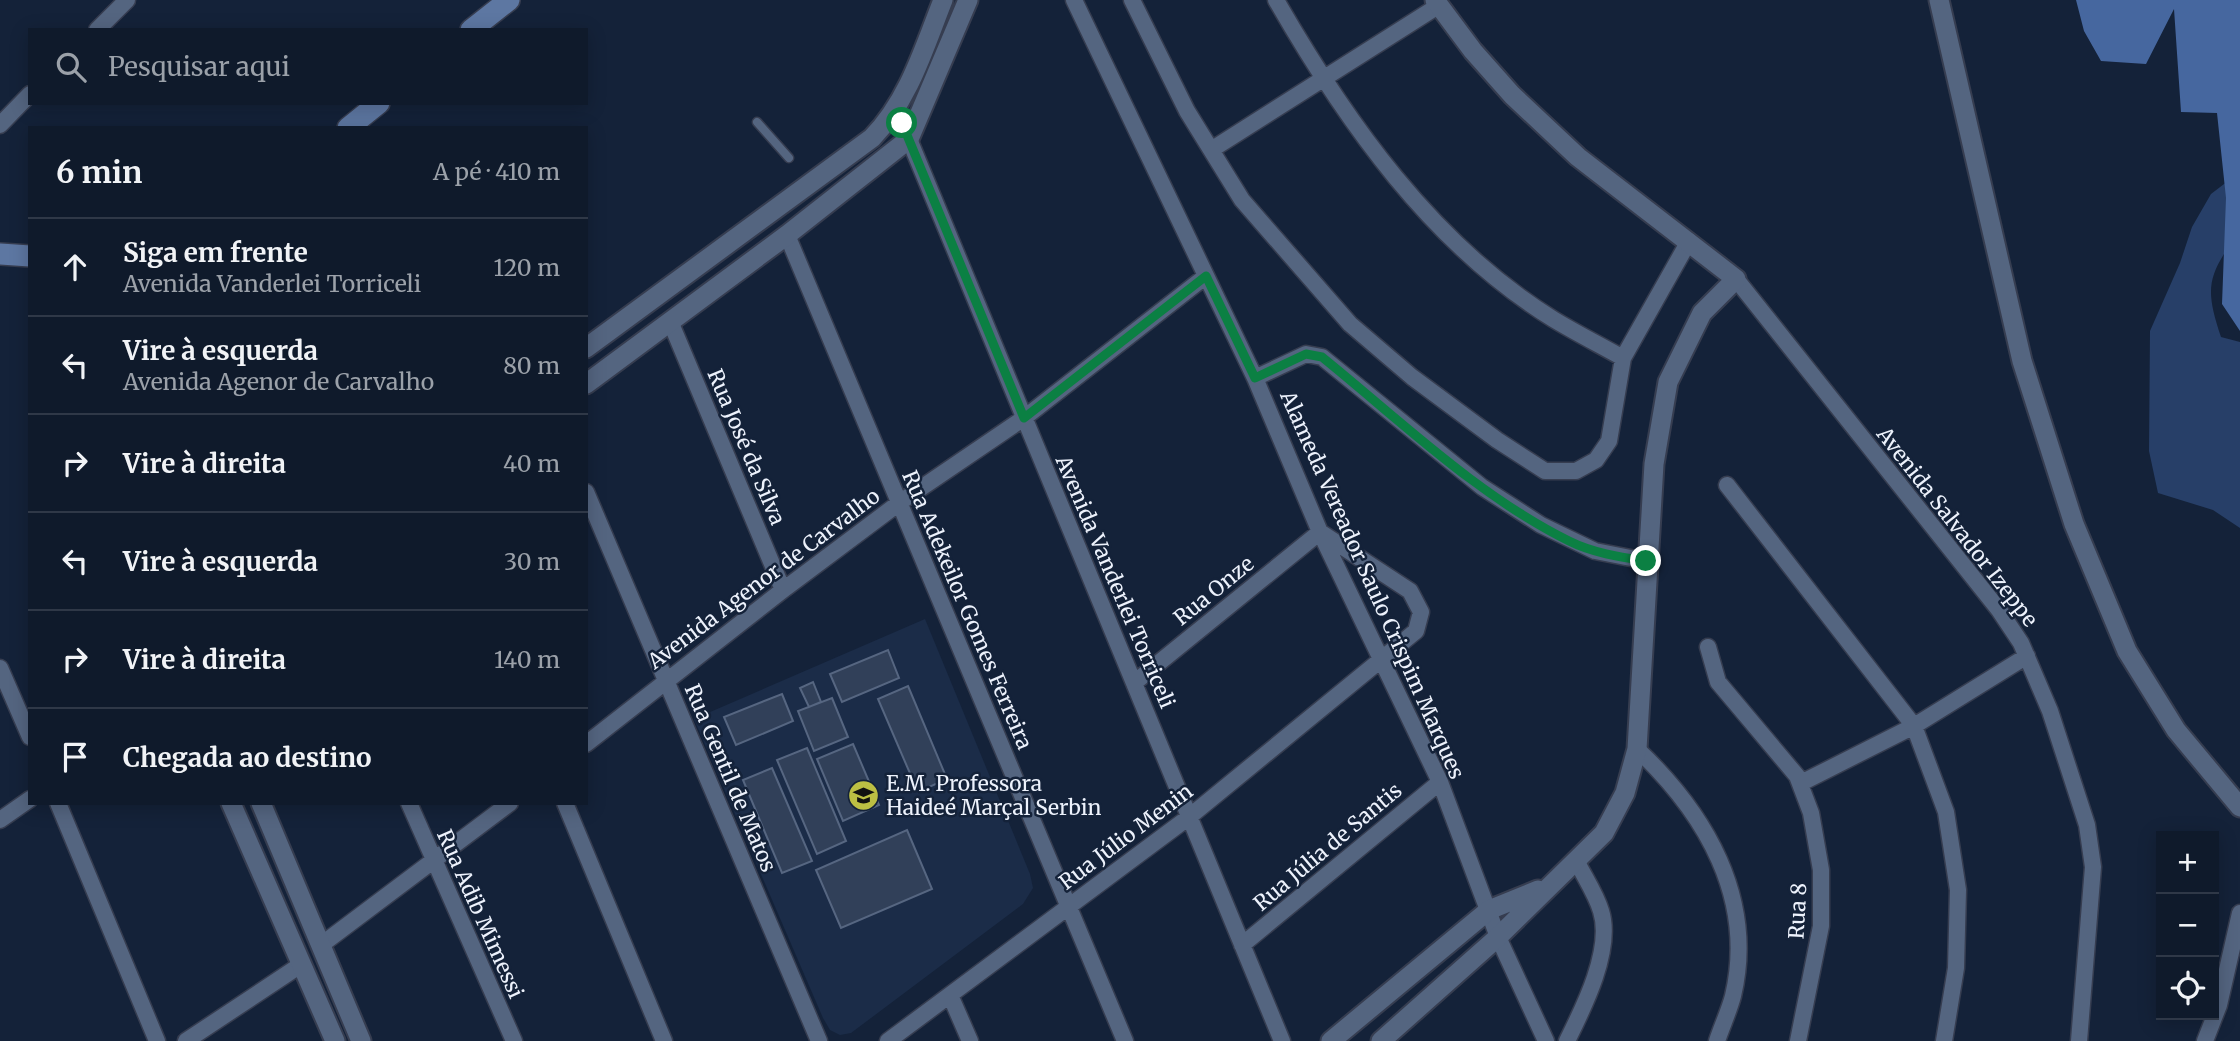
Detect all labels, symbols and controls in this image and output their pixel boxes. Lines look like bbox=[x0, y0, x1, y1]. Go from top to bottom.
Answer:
search box bbox=[28, 28, 588, 105]
icon: search bbox=[52, 48, 90, 86]
text: Pesquisar aqui bbox=[108, 50, 290, 83]
route start bbox=[886, 107, 917, 138]
text: 6 min bbox=[56, 153, 142, 191]
text: A pé · 410 m bbox=[433, 157, 560, 186]
text: Siga em frente bbox=[123, 236, 308, 269]
icon: ahead bbox=[56, 248, 94, 286]
text: 120 m bbox=[494, 253, 560, 282]
text: Avenida Vanderlei Torriceli bbox=[123, 269, 421, 298]
text: Vire à esquerda bbox=[123, 334, 318, 367]
icon: left bbox=[56, 346, 94, 384]
text: 80 m bbox=[503, 351, 560, 380]
street label: Rua José da Silva bbox=[701, 365, 791, 529]
text: Avenida Agenor de Carvalho bbox=[123, 367, 434, 396]
street label: Alameda Vereador Saulo Crispim Marques bbox=[1274, 386, 1471, 783]
street label: Avenida Salvador Izeppe bbox=[1870, 421, 2044, 632]
icon: right bbox=[56, 444, 94, 482]
text: Vire à direita bbox=[123, 447, 286, 480]
text: 40 m bbox=[503, 449, 560, 478]
street label: Avenida Vanderlei Torriceli bbox=[1049, 450, 1181, 713]
street label: Rua Adekeilor Gomes Ferreira bbox=[896, 466, 1039, 753]
street label: Avenida Agenor de Carvalho bbox=[641, 482, 885, 675]
icon: left bbox=[56, 542, 94, 580]
text: Vire à esquerda bbox=[123, 545, 318, 578]
route end bbox=[1630, 545, 1661, 576]
text: 30 m bbox=[504, 547, 560, 576]
street label: Rua Onze bbox=[1168, 550, 1259, 631]
icon: right bbox=[56, 640, 94, 678]
text: Vire à direita bbox=[123, 643, 286, 676]
text: 140 m bbox=[494, 645, 560, 674]
street label: Rua Gentil de Matos bbox=[679, 680, 782, 876]
icon: arrive bbox=[56, 738, 94, 776]
text: Chegada ao destino bbox=[123, 741, 372, 774]
place label: E.M. Professora Haideé Marçal Serbin bbox=[886, 770, 1101, 821]
street label: Rua Júlio Menin bbox=[1054, 777, 1198, 896]
street label: Rua Júlia de Santis bbox=[1248, 777, 1407, 917]
school or university icon: E.M. Professora Haideé Marçal Serbin bbox=[846, 779, 880, 813]
street label: Rua Adib Mimessi bbox=[431, 825, 530, 1003]
map controls bbox=[2156, 831, 2219, 1020]
button: + bbox=[2156, 831, 2219, 894]
street label: Rua 8 bbox=[1783, 882, 1812, 940]
button: − bbox=[2156, 894, 2219, 957]
button: locate bbox=[2156, 957, 2219, 1020]

